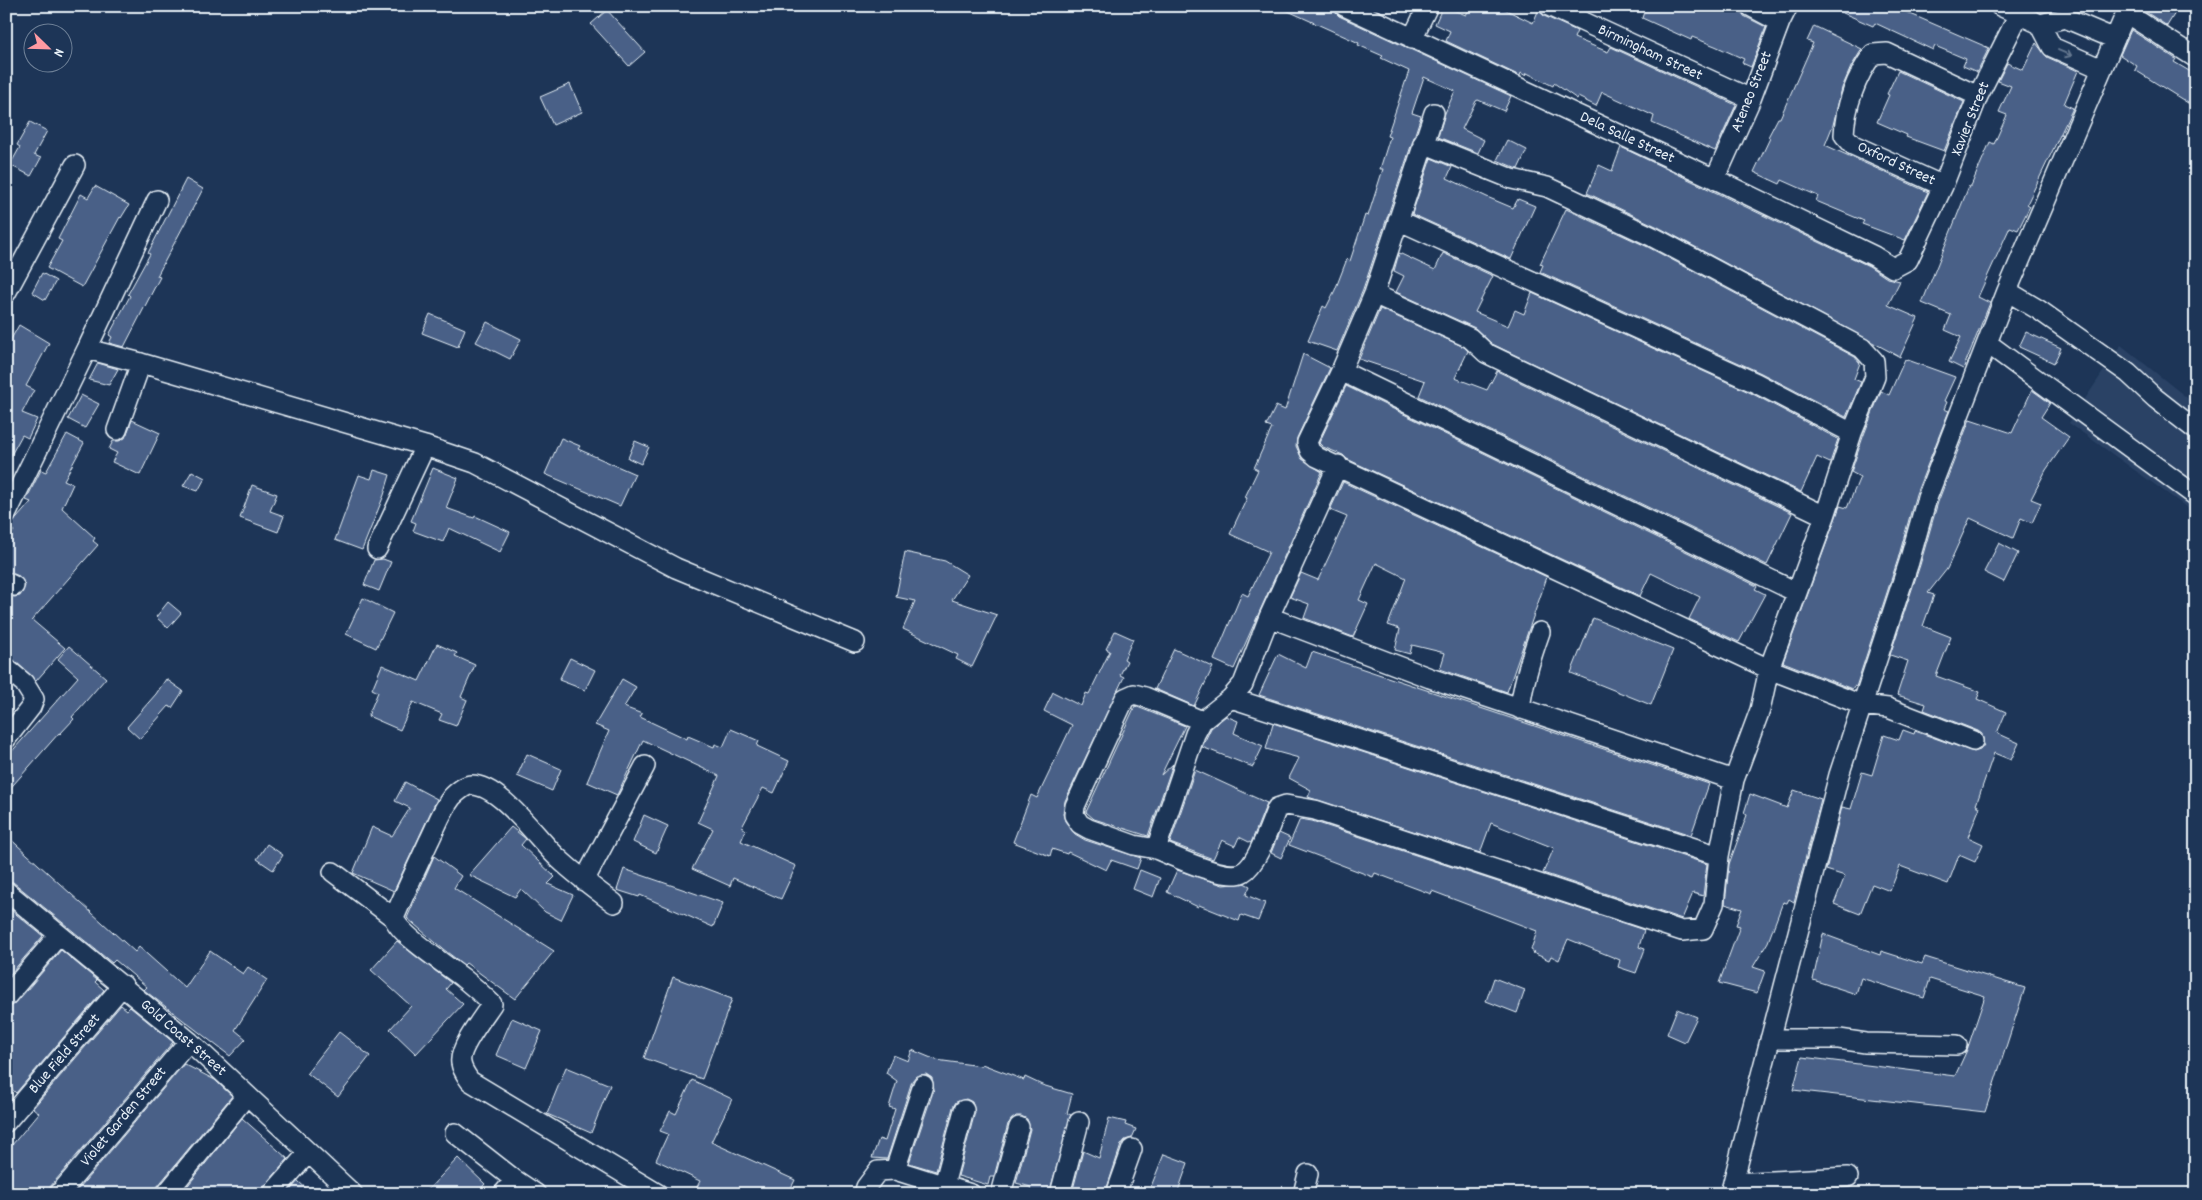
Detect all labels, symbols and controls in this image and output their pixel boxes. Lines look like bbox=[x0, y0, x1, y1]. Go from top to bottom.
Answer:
street label: Birmingham Street bbox=[1594, 19, 1706, 87]
north arrow bbox=[22, 22, 72, 72]
text: N bbox=[48, 45, 69, 59]
street label: Ateneo Street bbox=[1725, 48, 1779, 136]
one-way arrow bbox=[2057, 48, 2072, 58]
street label: Xavier Street bbox=[1946, 78, 1996, 160]
street label: Dela Salle Street bbox=[1576, 106, 1678, 170]
street label: Oxford Street bbox=[1853, 136, 1939, 192]
street label: Gold Coast Street bbox=[135, 994, 231, 1082]
street label: Blue Field Street bbox=[24, 1009, 107, 1099]
street label: Violet Garden Street bbox=[75, 1062, 173, 1172]

